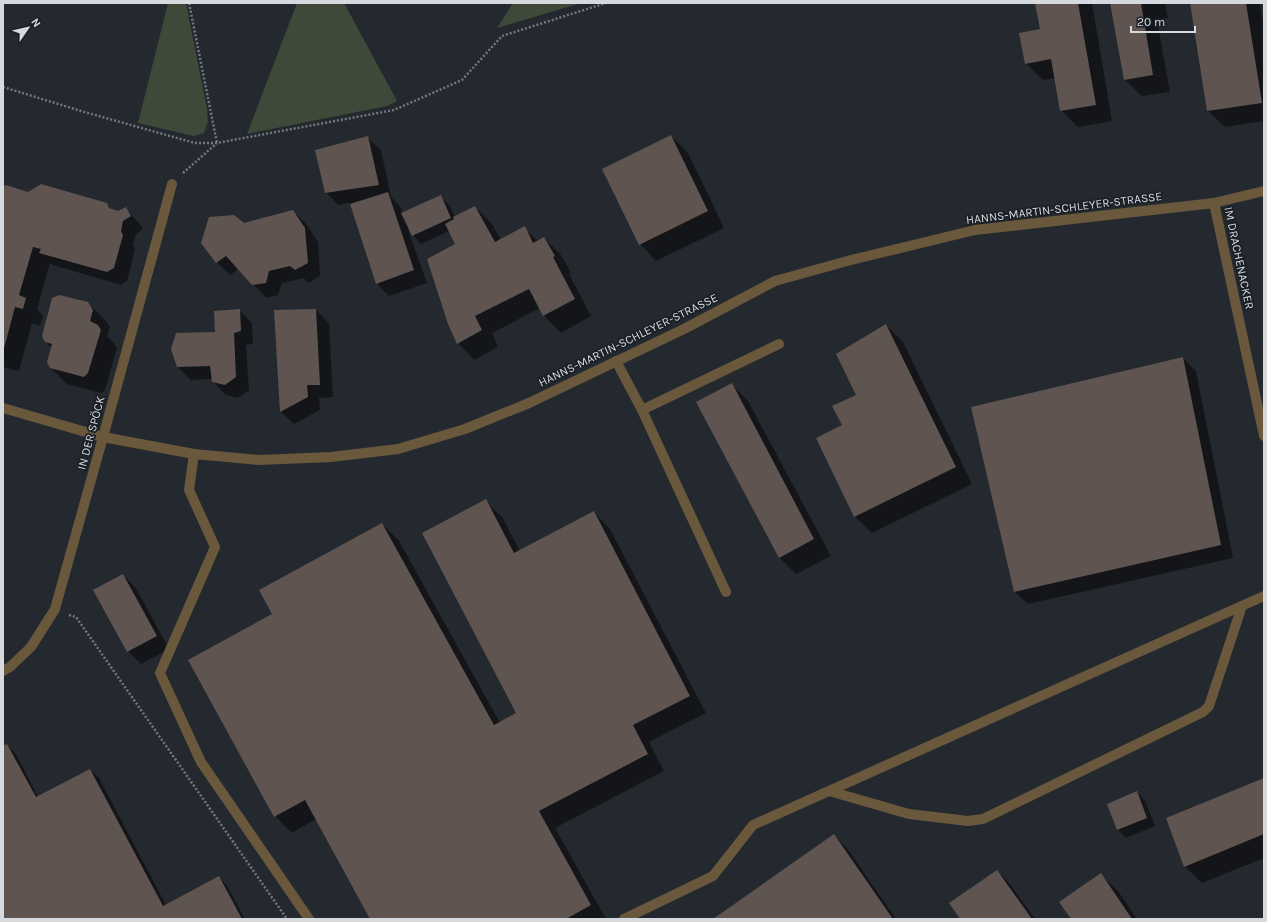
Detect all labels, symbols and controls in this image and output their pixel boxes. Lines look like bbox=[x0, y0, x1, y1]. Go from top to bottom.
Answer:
north arrow bbox=[8, 8, 48, 48]
scale bar bbox=[1131, 8, 1195, 34]
text: 20 m bbox=[1137, 15, 1165, 29]
text: N bbox=[28, 16, 43, 30]
street label: HANNS-MARTIN-SCHLEYER-STRASSE bbox=[965, 189, 1163, 227]
street label: IM DRACHENACKER bbox=[1221, 205, 1257, 311]
street label: HANNS-MARTIN-SCHLEYER-STRASSE bbox=[536, 290, 720, 390]
street label: IN DER SPÖCK bbox=[74, 394, 108, 471]

